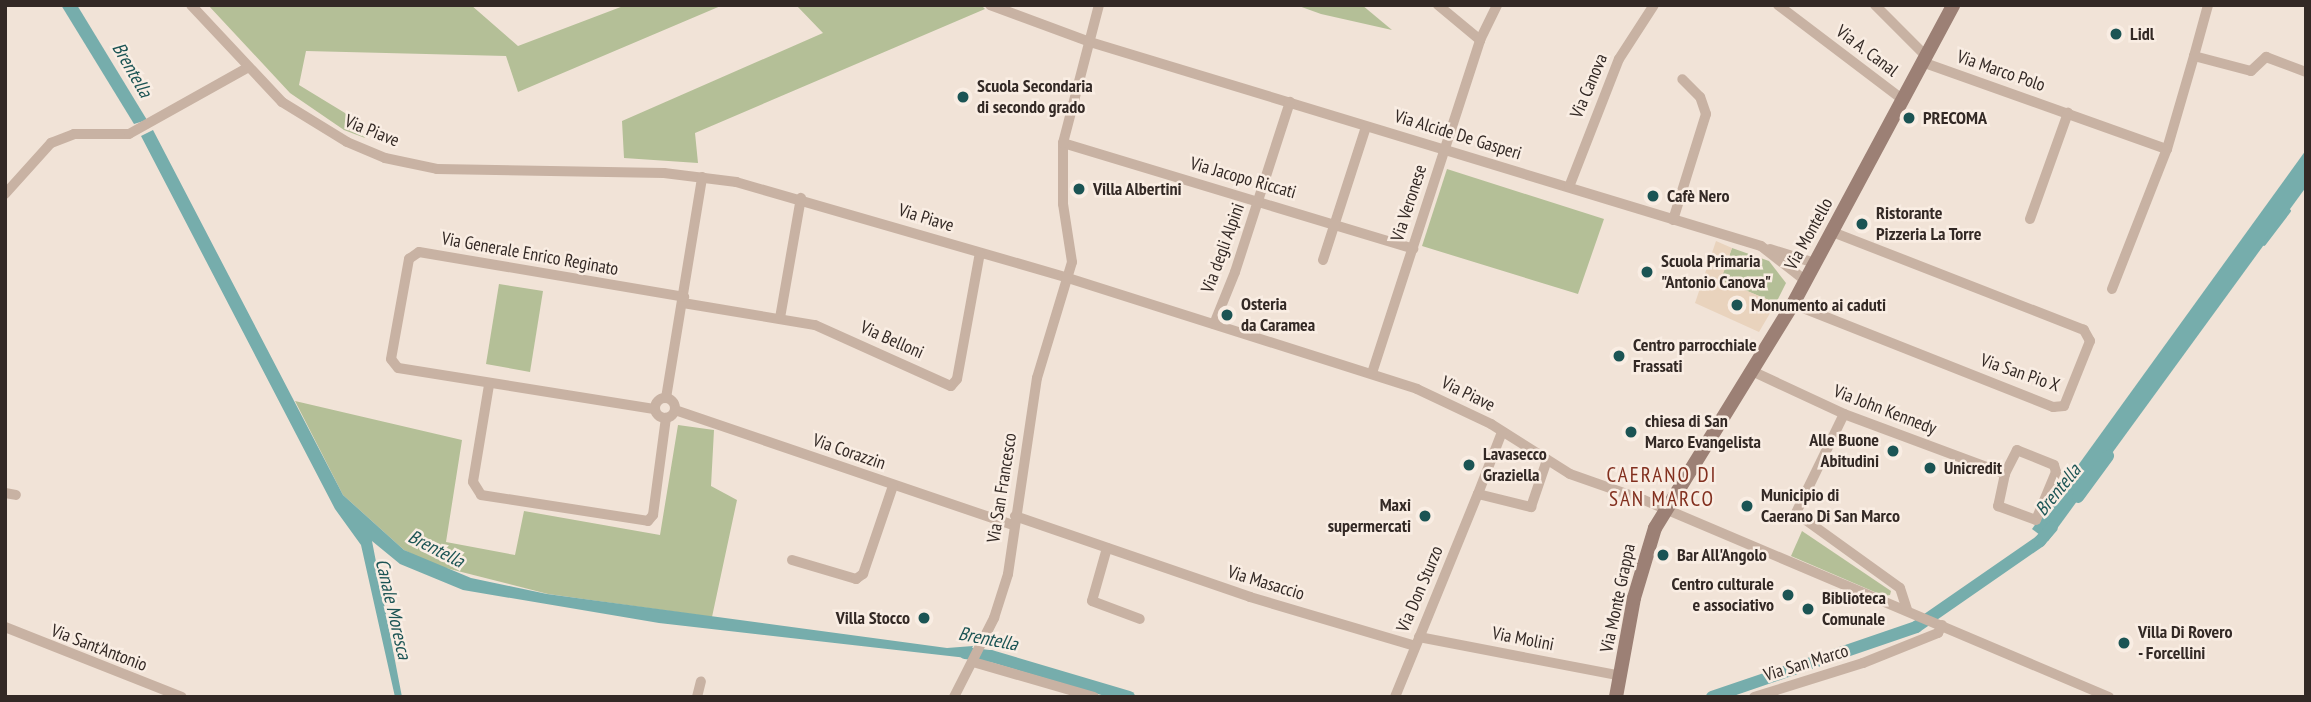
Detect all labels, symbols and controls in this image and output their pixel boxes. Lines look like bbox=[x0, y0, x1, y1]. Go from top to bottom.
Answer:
street label: Via A. Canal bbox=[1831, 20, 1903, 82]
place label: Lidl bbox=[2130, 23, 2154, 45]
marker: Lidl bbox=[2108, 26, 2124, 42]
water label: Brentella bbox=[107, 38, 157, 102]
street label: Via Marco Polo bbox=[1954, 46, 2048, 96]
street label: Via Canova bbox=[1566, 50, 1612, 122]
place label: Scuola Secondaria di secondo grado bbox=[977, 76, 1093, 119]
marker: Scuola Secondaria di secondo grado bbox=[955, 89, 971, 105]
street label: Via Alcide De Gasperi bbox=[1392, 105, 1524, 165]
place label: PRECOMA bbox=[1923, 107, 1987, 129]
street label: Via Piave bbox=[342, 110, 402, 152]
marker: PRECOMA bbox=[1901, 110, 1917, 126]
street label: Via Jacopo Riccati bbox=[1188, 153, 1298, 203]
street label: Via Veronese bbox=[1386, 162, 1432, 244]
place label: Villa Albertini bbox=[1093, 178, 1182, 200]
marker: Villa Albertini bbox=[1071, 181, 1087, 197]
place label: Cafè Nero bbox=[1667, 185, 1729, 207]
marker: Cafè Nero bbox=[1645, 188, 1661, 204]
street label: Via Montello bbox=[1780, 194, 1838, 274]
street label: Via Piave bbox=[896, 199, 956, 237]
street label: Via degli Alpini bbox=[1197, 200, 1249, 296]
place label: Ristorante Pizzeria La Torre bbox=[1876, 203, 1982, 246]
marker: Ristorante Pizzeria La Torre bbox=[1854, 216, 1870, 232]
street label: Via Generale Enrico Reginato bbox=[440, 228, 620, 280]
place label: Scuola Primaria "Antonio Canova" bbox=[1661, 251, 1771, 294]
marker: Scuola Primaria "Antonio Canova" bbox=[1639, 264, 1655, 280]
place label: Osteria da Caramea bbox=[1241, 294, 1315, 336]
place label: Monumento ai caduti bbox=[1751, 294, 1886, 316]
marker: Monumento ai caduti bbox=[1729, 297, 1745, 313]
marker: Osteria da Caramea bbox=[1219, 307, 1235, 323]
street label: Via Belloni bbox=[857, 316, 927, 364]
place label: Centro parrocchiale Frassati bbox=[1633, 335, 1757, 378]
marker: Centro parrocchiale Frassati bbox=[1611, 348, 1627, 364]
street label: Via San Pio X bbox=[1977, 349, 2063, 397]
street label: Via Piave bbox=[1438, 372, 1498, 416]
street label: Via John Kennedy bbox=[1831, 380, 1939, 440]
place label: chiesa di San Marco Evangelista bbox=[1645, 411, 1761, 453]
marker: chiesa di San Marco Evangelista bbox=[1623, 424, 1639, 440]
street label: Via Corazzin bbox=[810, 429, 888, 475]
place label: Alle Buone Abitudini bbox=[1809, 430, 1879, 472]
street label: Via San Francesco bbox=[983, 432, 1021, 544]
marker: Alle Buone Abitudini bbox=[1885, 443, 1901, 459]
place label: Lavasecco Graziella bbox=[1483, 444, 1547, 486]
marker: Lavasecco Graziella bbox=[1461, 457, 1477, 473]
place label: Unicredit bbox=[1944, 457, 2002, 479]
marker: Unicredit bbox=[1922, 460, 1938, 476]
water label: Brentella bbox=[2030, 460, 2086, 520]
district label: CAERANO DI SAN MARCO bbox=[1608, 462, 1716, 512]
place label: Municipio di Caerano Di San Marco bbox=[1761, 485, 1900, 528]
place label: Maxi supermercati bbox=[1328, 495, 1411, 538]
marker: Municipio di Caerano Di San Marco bbox=[1739, 498, 1755, 514]
marker: Maxi supermercati bbox=[1417, 508, 1433, 524]
water label: Brentella bbox=[404, 525, 468, 573]
street label: Via Monte Grappa bbox=[1596, 542, 1640, 654]
street label: Via Don Sturzo bbox=[1392, 543, 1448, 635]
place label: Bar All'Angolo bbox=[1677, 544, 1767, 566]
marker: Bar All'Angolo bbox=[1655, 547, 1671, 563]
water label: Canale Moresca bbox=[370, 557, 416, 661]
street label: Via Masaccio bbox=[1225, 561, 1307, 605]
place label: Centro culturale e associativo bbox=[1672, 574, 1774, 616]
marker: Centro culturale e associativo bbox=[1780, 587, 1796, 603]
place label: Biblioteca Comunale bbox=[1822, 588, 1886, 630]
marker: Biblioteca Comunale bbox=[1800, 601, 1816, 617]
place label: Villa Stocco bbox=[836, 607, 910, 629]
marker: Villa Stocco bbox=[916, 610, 932, 626]
street label: Via Sant'Antonio bbox=[48, 620, 150, 676]
water label: Brentella bbox=[957, 622, 1019, 656]
street label: Via Molini bbox=[1490, 622, 1556, 656]
place label: Villa Di Rovero - Forcellini bbox=[2138, 622, 2233, 664]
marker: Villa Di Rovero - Forcellini bbox=[2116, 635, 2132, 651]
street label: Via San Marco bbox=[1761, 640, 1851, 686]

